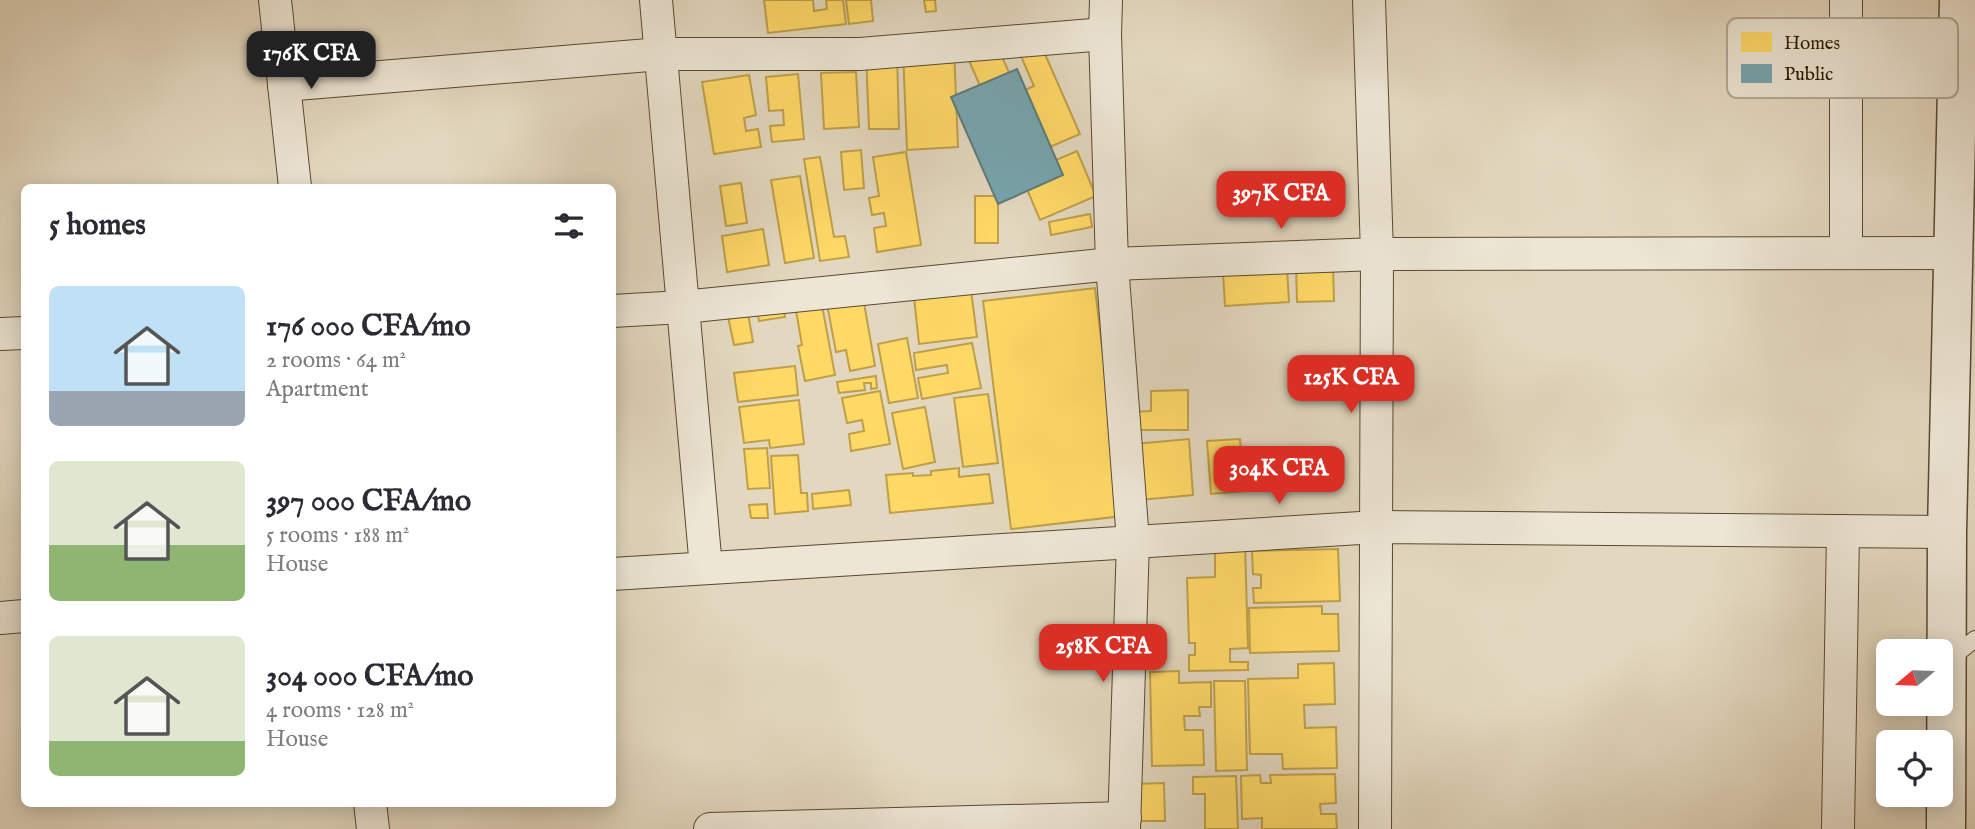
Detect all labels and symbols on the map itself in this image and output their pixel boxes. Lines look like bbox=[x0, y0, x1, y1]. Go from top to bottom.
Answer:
legend bbox=[1727, 18, 1958, 98]
pin: 176K CFA bbox=[239, 32, 383, 91]
text: Homes bbox=[1784, 32, 1840, 56]
text: Public bbox=[1784, 63, 1833, 87]
pin: 397K CFA bbox=[1209, 172, 1353, 231]
pin: 125K CFA bbox=[1279, 356, 1423, 415]
pin: 304K CFA bbox=[1207, 447, 1351, 506]
pin: 258K CFA bbox=[1031, 624, 1175, 684]
north arrow bbox=[1876, 639, 1953, 716]

